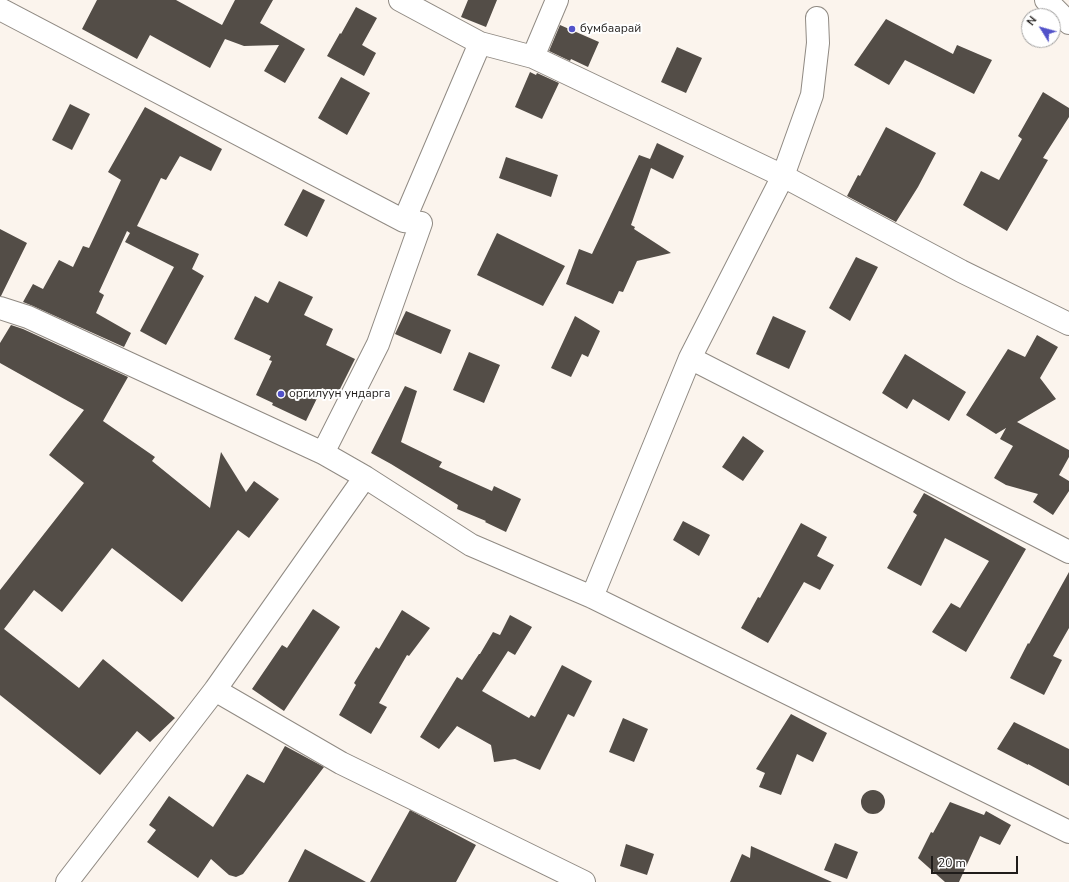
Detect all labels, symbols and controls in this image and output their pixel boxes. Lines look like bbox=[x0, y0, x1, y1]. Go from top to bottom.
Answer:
north arrow bbox=[1021, 8, 1061, 48]
text: N bbox=[1023, 13, 1040, 29]
place label: бумбаарай bbox=[580, 22, 641, 36]
marker: бумбаарай bbox=[567, 24, 577, 34]
place label: оргилуун ундарга bbox=[289, 387, 390, 401]
marker: оргилуун ундарга bbox=[276, 389, 286, 399]
scale bar bbox=[933, 848, 1020, 874]
text: 20 m bbox=[938, 855, 966, 871]

